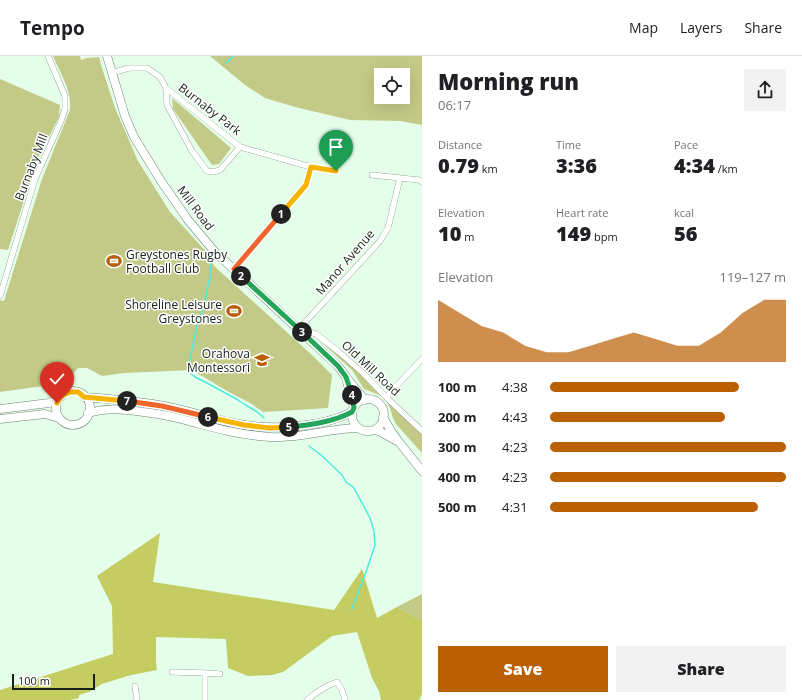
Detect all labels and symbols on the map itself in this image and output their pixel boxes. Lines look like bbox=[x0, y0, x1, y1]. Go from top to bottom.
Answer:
street label: Burnaby Park bbox=[175, 79, 246, 139]
pin bbox=[319, 130, 353, 171]
street label: Burnaby Mill bbox=[10, 131, 52, 203]
street label: Mill Road bbox=[174, 182, 218, 234]
pin: 1 bbox=[271, 204, 291, 224]
street label: Manor Avenue bbox=[312, 225, 378, 298]
place label: Greystones Rugby Football Club bbox=[126, 246, 228, 277]
sports icon: Greystones Rugby Football Club bbox=[105, 252, 123, 270]
pin: 2 bbox=[231, 266, 251, 286]
place label: Shoreline Leisure Greystones bbox=[125, 296, 222, 327]
sports icon: Shoreline Leisure Greystones bbox=[225, 302, 243, 320]
pin: 3 bbox=[292, 322, 312, 342]
street label: Old Mill Road bbox=[338, 336, 404, 400]
place label: Orahova Montessori bbox=[187, 345, 250, 376]
school or university icon: Orahova Montessori bbox=[253, 351, 271, 369]
pin bbox=[40, 362, 74, 403]
pin: 4 bbox=[342, 385, 362, 405]
pin: 7 bbox=[117, 391, 137, 411]
pin: 6 bbox=[198, 407, 218, 427]
pin: 5 bbox=[279, 417, 299, 437]
scale bar bbox=[12, 672, 95, 691]

